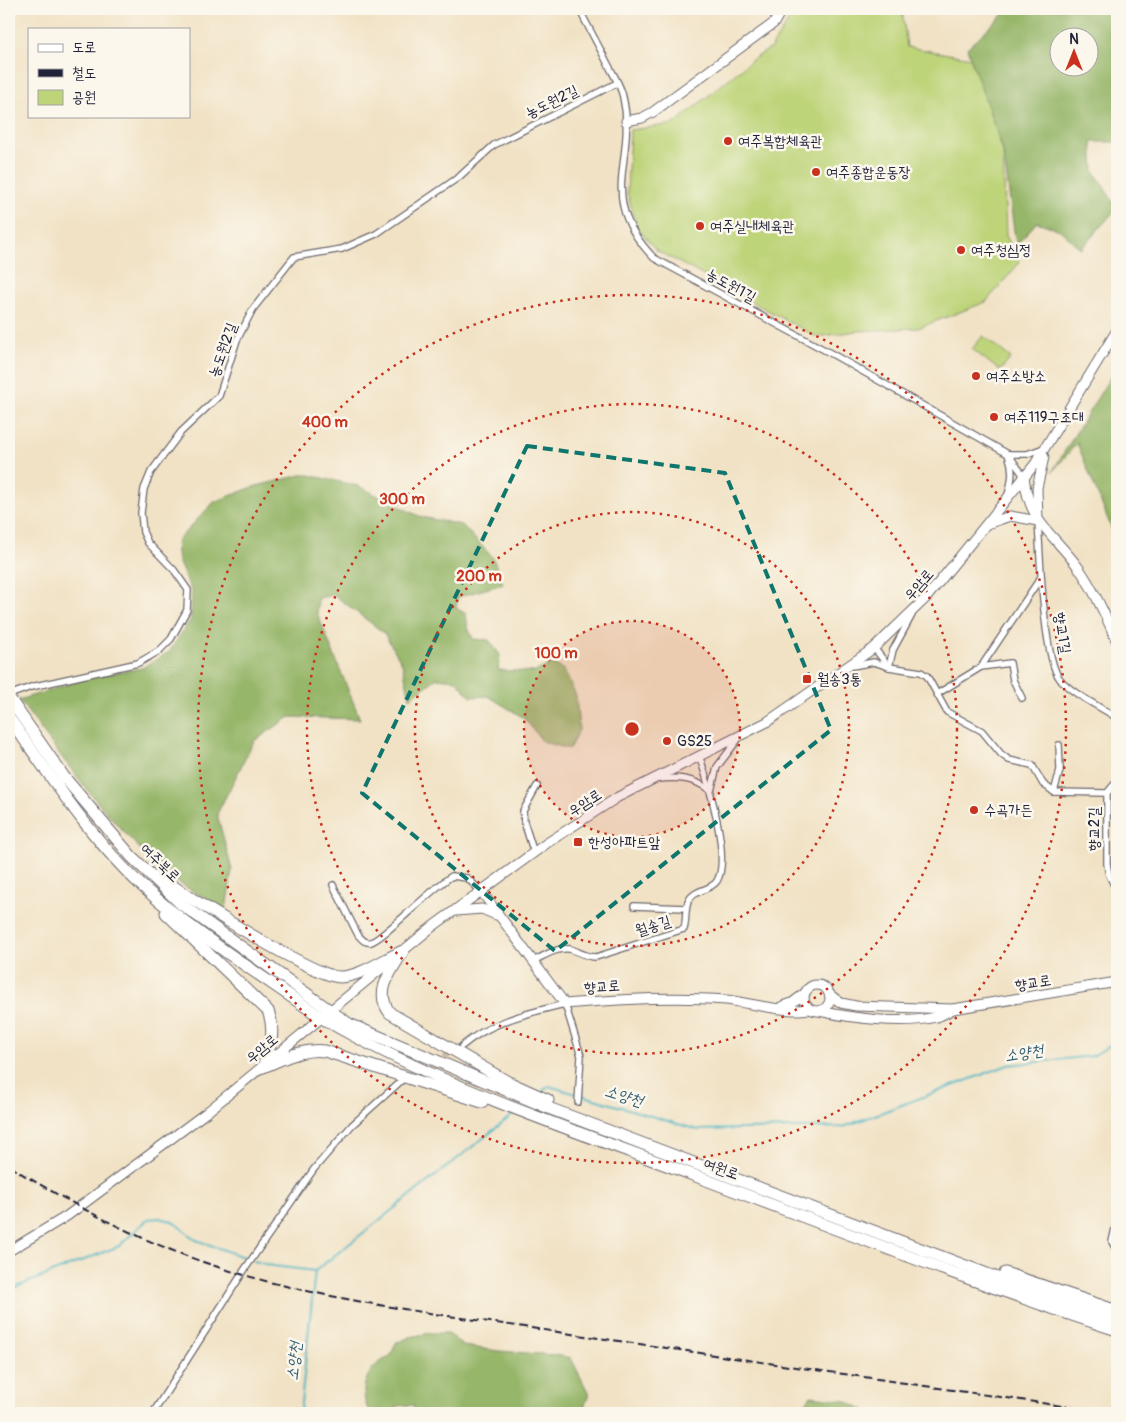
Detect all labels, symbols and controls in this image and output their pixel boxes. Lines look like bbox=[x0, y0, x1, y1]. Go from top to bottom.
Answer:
legend bbox=[28, 28, 190, 118]
north arrow bbox=[1048, 28, 1098, 78]
text: N bbox=[1069, 31, 1079, 48]
text: 도로 bbox=[72, 38, 96, 57]
text: 철도 bbox=[72, 64, 96, 83]
street label: 농도원2길 bbox=[522, 81, 582, 123]
text: 공원 bbox=[72, 88, 96, 107]
place label: 여주복합체육관 bbox=[738, 132, 823, 151]
marker: 여주복합체육관 bbox=[722, 135, 734, 147]
place label: 여주종합운동장 bbox=[826, 163, 911, 182]
marker: 여주종합운동장 bbox=[810, 166, 822, 178]
place label: 여주실내체육관 bbox=[710, 217, 795, 236]
marker: 여주실내체육관 bbox=[694, 220, 706, 232]
place label: 여주청심정 bbox=[971, 241, 1031, 260]
marker: 여주청심정 bbox=[955, 244, 967, 256]
street label: 농도원1길 bbox=[703, 265, 759, 307]
street label: 농도원2길 bbox=[204, 320, 242, 380]
place label: 여주소방소 bbox=[986, 367, 1046, 386]
marker: 여주소방소 bbox=[970, 370, 982, 382]
place label: 여주119구조대 bbox=[1004, 408, 1084, 427]
marker: 여주119구조대 bbox=[988, 411, 1000, 423]
text: 400 m bbox=[302, 413, 348, 432]
text: 300 m bbox=[379, 490, 425, 509]
street label: 우암로 bbox=[900, 565, 938, 605]
text: 200 m bbox=[456, 567, 502, 586]
street label: 향교1길 bbox=[1049, 611, 1075, 655]
text: 100 m bbox=[535, 644, 577, 663]
place label: 월송3통 bbox=[817, 670, 862, 689]
marker: 월송3통 bbox=[801, 673, 813, 685]
centre of rings bbox=[623, 720, 641, 738]
place label: GS25 bbox=[677, 732, 712, 751]
marker: GS25 bbox=[661, 735, 673, 747]
street label: 우암로 bbox=[565, 785, 605, 821]
place label: 수곡가든 bbox=[984, 801, 1032, 820]
marker: 수곡가든 bbox=[968, 804, 980, 816]
street label: 향교2길 bbox=[1085, 807, 1104, 851]
place label: 한성아파트앞 bbox=[588, 833, 660, 852]
marker: 한성아파트앞 bbox=[572, 836, 584, 848]
street label: 여주북로 bbox=[136, 839, 184, 887]
street label: 월송길 bbox=[633, 911, 673, 941]
street label: 향교로 bbox=[1014, 971, 1052, 995]
street label: 향교로 bbox=[583, 976, 621, 998]
street label: 우암로 bbox=[242, 1030, 282, 1068]
water label: 소양천 bbox=[1003, 1040, 1047, 1066]
water label: 소양천 bbox=[603, 1081, 647, 1112]
street label: 여원로 bbox=[701, 1154, 741, 1184]
water label: 소양천 bbox=[282, 1339, 306, 1381]

